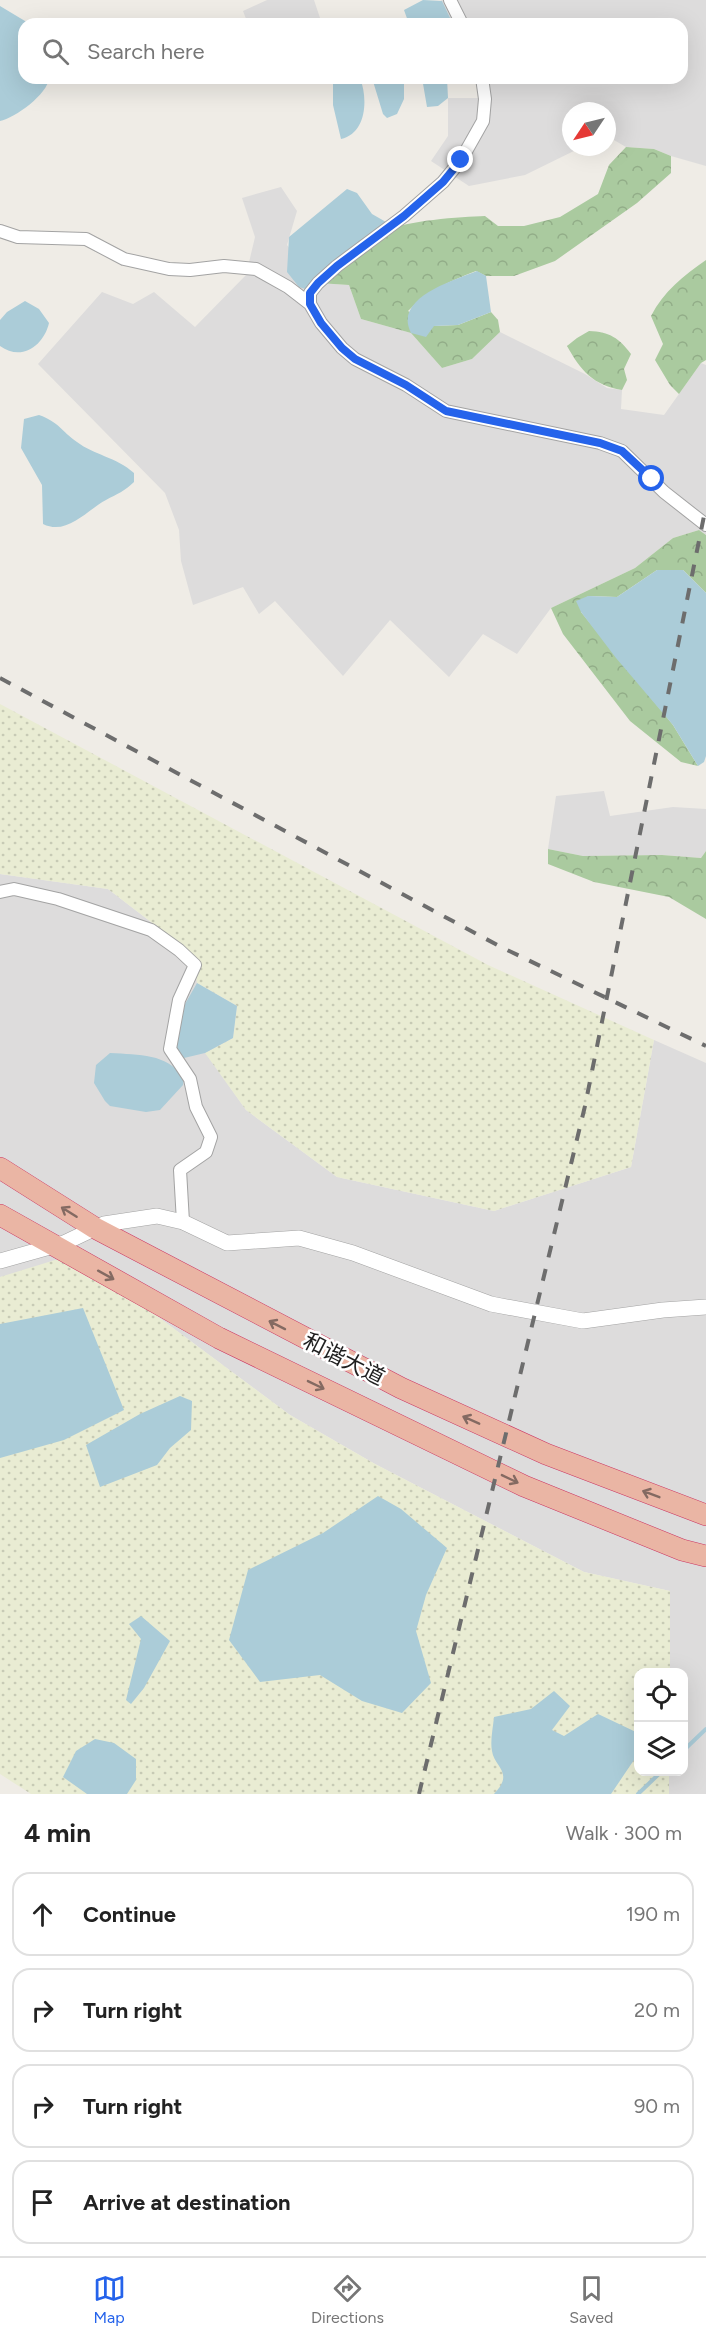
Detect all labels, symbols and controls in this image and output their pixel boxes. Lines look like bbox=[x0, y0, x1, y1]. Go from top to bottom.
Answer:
search box bbox=[18, 18, 688, 84]
icon: search bbox=[39, 35, 72, 68]
text: Search here bbox=[87, 38, 205, 65]
north arrow bbox=[562, 102, 616, 156]
route end bbox=[447, 146, 473, 172]
route start bbox=[638, 465, 664, 491]
one-way arrow bbox=[61, 1205, 78, 1217]
one-way arrow bbox=[97, 1269, 114, 1281]
one-way arrow bbox=[269, 1318, 287, 1330]
street label: 和谐大道 bbox=[299, 1327, 389, 1391]
one-way arrow bbox=[306, 1379, 324, 1391]
one-way arrow bbox=[462, 1414, 481, 1425]
one-way arrow bbox=[500, 1474, 518, 1486]
one-way arrow bbox=[642, 1488, 661, 1499]
map controls bbox=[634, 1668, 688, 1776]
button: locate bbox=[634, 1668, 688, 1722]
button: layers bbox=[634, 1722, 688, 1776]
text: 4 min bbox=[24, 1817, 91, 1849]
text: Walk · 300 m bbox=[566, 1821, 682, 1845]
icon: ahead bbox=[26, 1898, 59, 1931]
text: Continue bbox=[83, 1901, 176, 1928]
text: 190 m bbox=[626, 1902, 680, 1926]
icon: right bbox=[26, 1994, 59, 2027]
text: Turn right bbox=[83, 1997, 182, 2024]
text: 20 m bbox=[634, 1998, 680, 2022]
icon: right bbox=[26, 2090, 59, 2123]
text: Turn right bbox=[83, 2093, 182, 2120]
text: 90 m bbox=[634, 2094, 680, 2118]
icon: arrive bbox=[26, 2186, 59, 2219]
text: Arrive at destination bbox=[83, 2189, 291, 2216]
tab: Map bbox=[93, 2272, 126, 2327]
tab: Directions bbox=[311, 2272, 384, 2327]
tab: Saved bbox=[569, 2272, 613, 2327]

